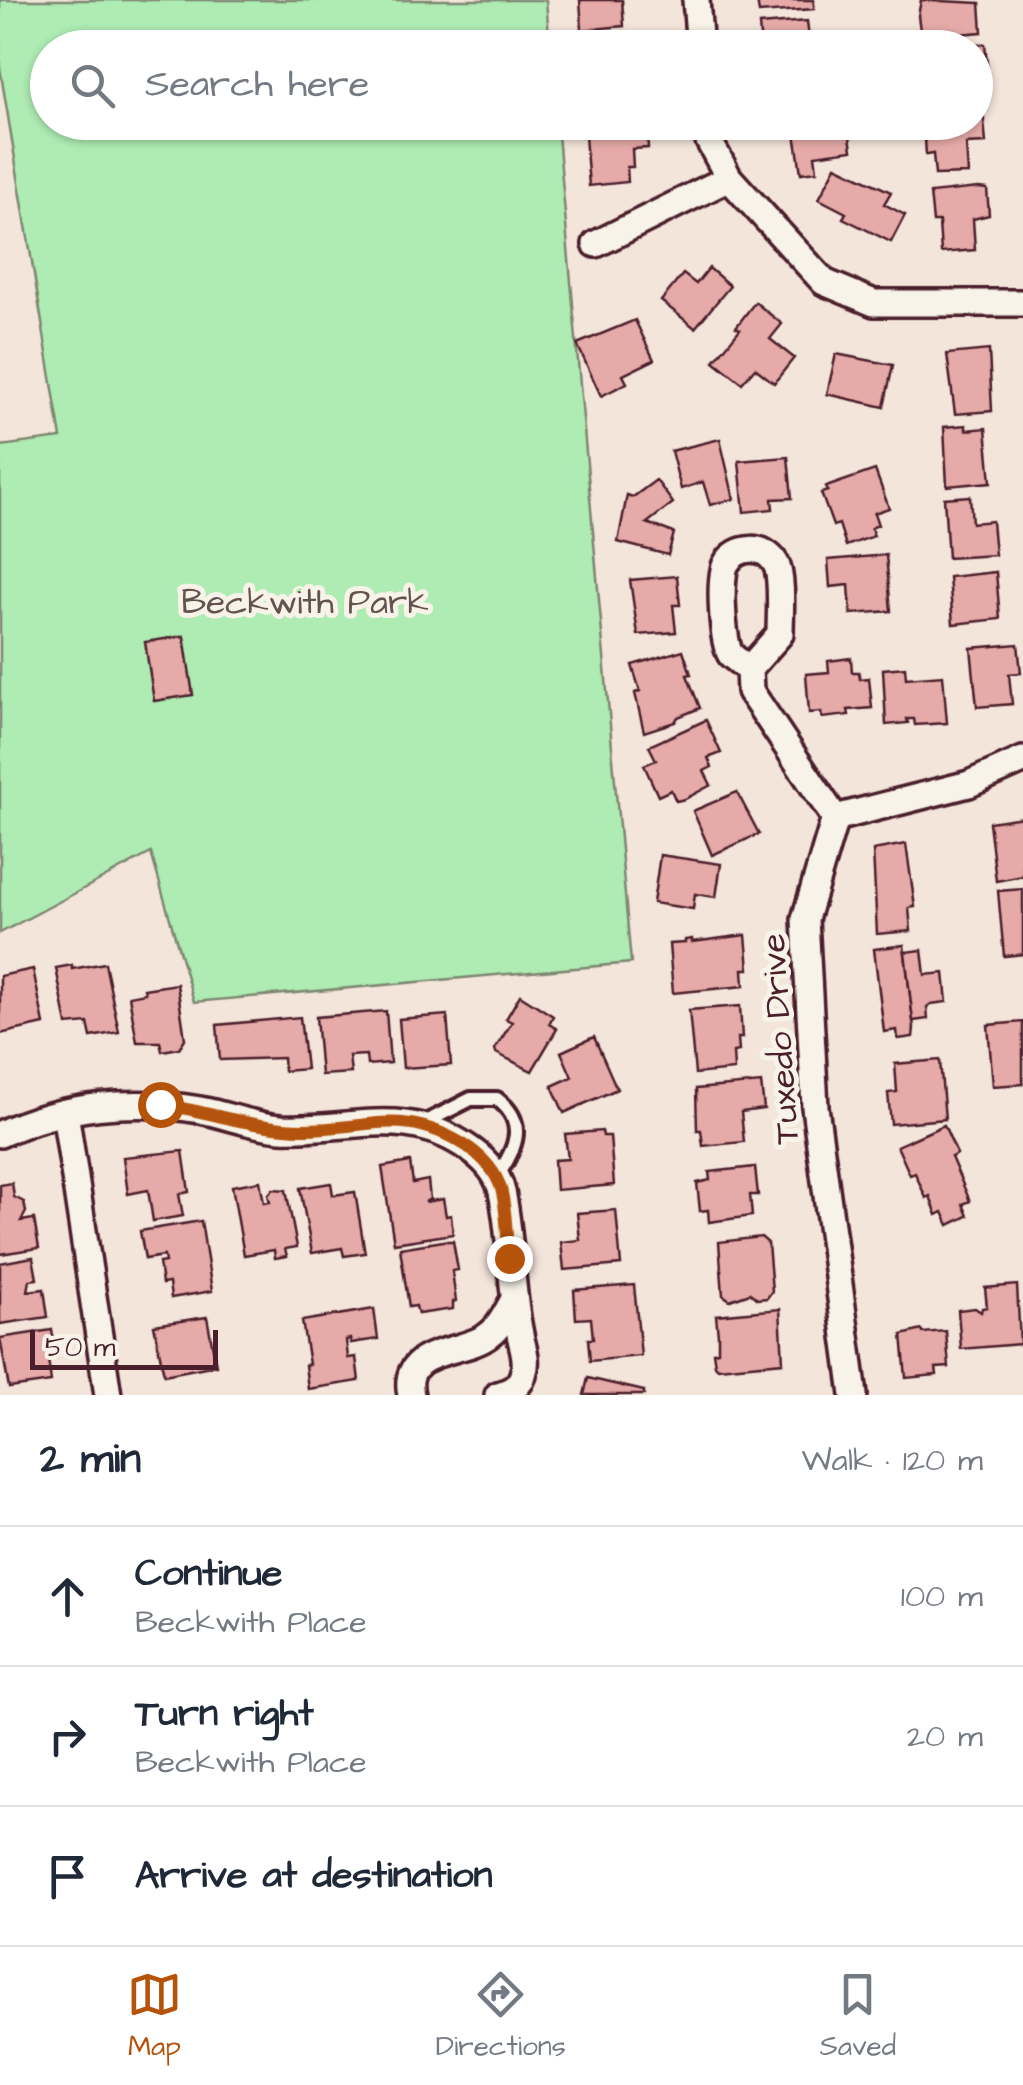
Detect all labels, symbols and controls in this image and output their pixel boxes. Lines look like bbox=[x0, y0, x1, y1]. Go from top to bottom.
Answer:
search box bbox=[30, 30, 993, 140]
icon: search bbox=[65, 58, 120, 113]
text: Search here bbox=[145, 59, 369, 111]
park label: Beckwith Park bbox=[181, 578, 429, 627]
street label: Tuxedo Drive bbox=[749, 932, 812, 1146]
route start bbox=[138, 1082, 184, 1128]
route end bbox=[487, 1236, 533, 1282]
scale bar bbox=[30, 1325, 218, 1370]
text: 50 m bbox=[45, 1328, 116, 1367]
text: 2 min bbox=[40, 1431, 141, 1489]
text: Walk · 120 m bbox=[802, 1438, 983, 1483]
text: Continue bbox=[135, 1548, 282, 1600]
icon: ahead bbox=[40, 1569, 95, 1624]
text: 100 m bbox=[901, 1574, 983, 1619]
text: Beckwith Place bbox=[135, 1600, 367, 1645]
text: Turn right bbox=[135, 1688, 314, 1740]
icon: right bbox=[40, 1709, 95, 1764]
text: 20 m bbox=[907, 1714, 983, 1759]
text: Beckwith Place bbox=[135, 1740, 367, 1785]
icon: arrive bbox=[40, 1849, 95, 1904]
text: Arrive at destination bbox=[135, 1850, 492, 1902]
tab: Map bbox=[127, 1967, 182, 2066]
tab: Directions bbox=[436, 1967, 566, 2066]
tab: Saved bbox=[820, 1967, 896, 2066]

